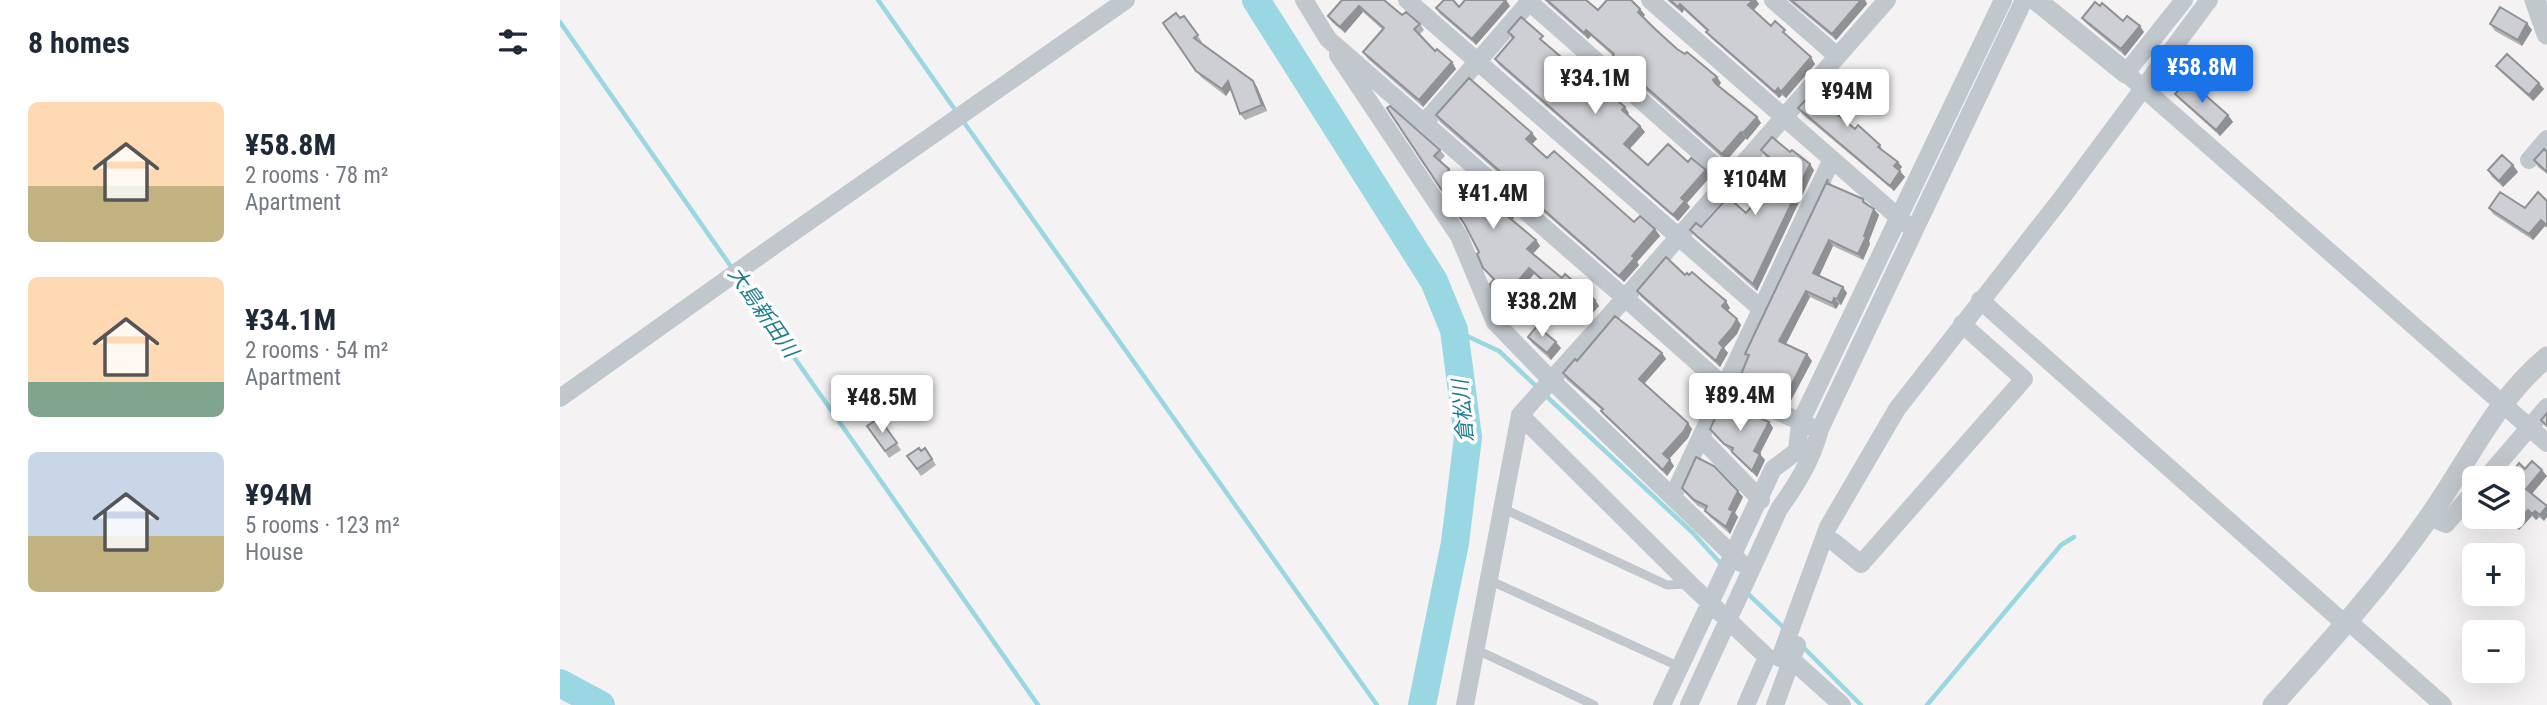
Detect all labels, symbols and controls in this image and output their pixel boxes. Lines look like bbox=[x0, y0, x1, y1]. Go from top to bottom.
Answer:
icon: filters bbox=[494, 23, 532, 61]
text: 8 homes bbox=[28, 25, 130, 60]
pin: ¥58.8M bbox=[2145, 46, 2259, 105]
text: ¥58.8M bbox=[2167, 54, 2237, 81]
pin: ¥34.1M bbox=[1538, 57, 1652, 116]
text: ¥34.1M bbox=[1560, 65, 1630, 92]
pin: ¥94M bbox=[1806, 69, 1888, 129]
text: ¥94M bbox=[1821, 78, 1873, 105]
text: ¥58.8M bbox=[245, 127, 336, 162]
icon: home bbox=[84, 130, 168, 214]
pin: ¥104M bbox=[1706, 158, 1804, 217]
text: 2 rooms · 78 m² bbox=[245, 162, 388, 189]
text: ¥104M bbox=[1723, 166, 1787, 193]
pin: ¥41.4M bbox=[1436, 172, 1550, 231]
text: ¥41.4M bbox=[1458, 180, 1528, 207]
text: Apartment bbox=[245, 189, 341, 216]
water label: 大島新田川 bbox=[723, 262, 804, 364]
pin: ¥38.2M bbox=[1485, 280, 1599, 339]
text: ¥38.2M bbox=[1507, 288, 1577, 315]
text: ¥34.1M bbox=[245, 302, 336, 337]
icon: home bbox=[84, 305, 168, 389]
text: 2 rooms · 54 m² bbox=[245, 337, 388, 364]
text: Apartment bbox=[245, 364, 341, 391]
pin: ¥89.4M bbox=[1683, 374, 1797, 433]
pin: ¥48.5M bbox=[825, 376, 939, 435]
water label: 倉松川 bbox=[1448, 377, 1478, 443]
text: ¥89.4M bbox=[1705, 382, 1775, 409]
text: ¥48.5M bbox=[847, 384, 917, 411]
map controls bbox=[2462, 466, 2525, 683]
button: layers bbox=[2462, 466, 2525, 529]
text: ¥94M bbox=[245, 477, 312, 512]
icon: home bbox=[84, 480, 168, 564]
text: 5 rooms · 123 m² bbox=[245, 512, 400, 539]
text: House bbox=[245, 539, 303, 566]
button: + bbox=[2462, 543, 2525, 606]
button: − bbox=[2462, 620, 2525, 683]

